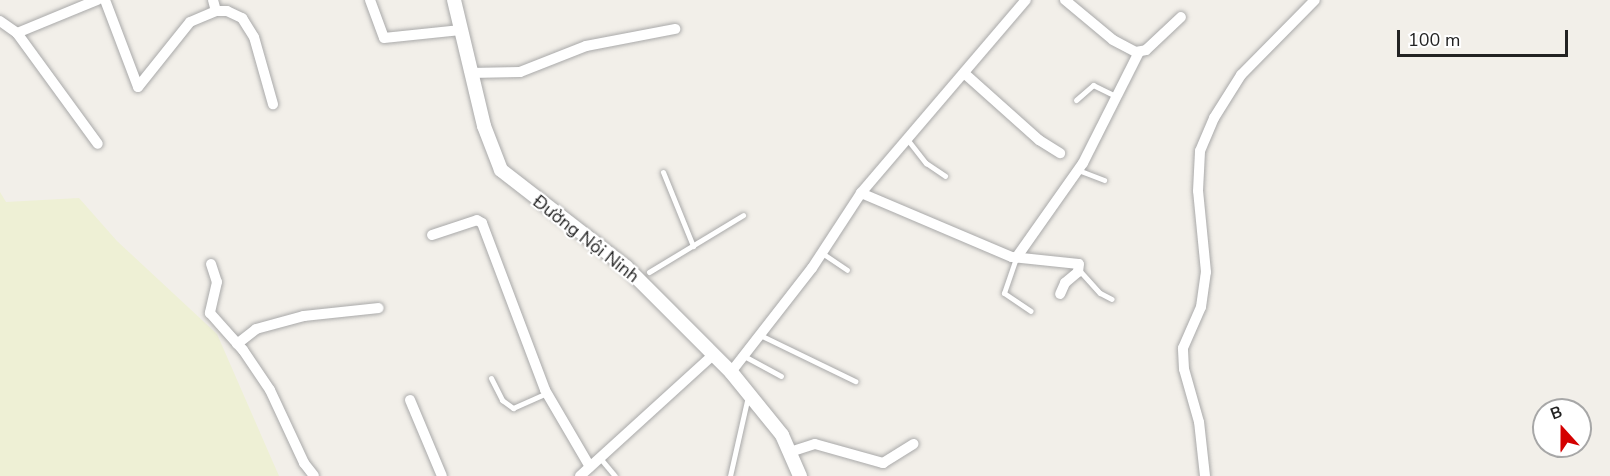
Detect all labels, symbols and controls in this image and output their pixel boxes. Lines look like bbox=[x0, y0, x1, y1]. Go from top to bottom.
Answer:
scale bar bbox=[1400, 18, 1571, 56]
text: 100 m bbox=[1408, 28, 1460, 52]
street label: Đường Nội Ninh bbox=[529, 191, 643, 287]
north arrow bbox=[1532, 398, 1592, 458]
text: B bbox=[1547, 401, 1565, 425]

